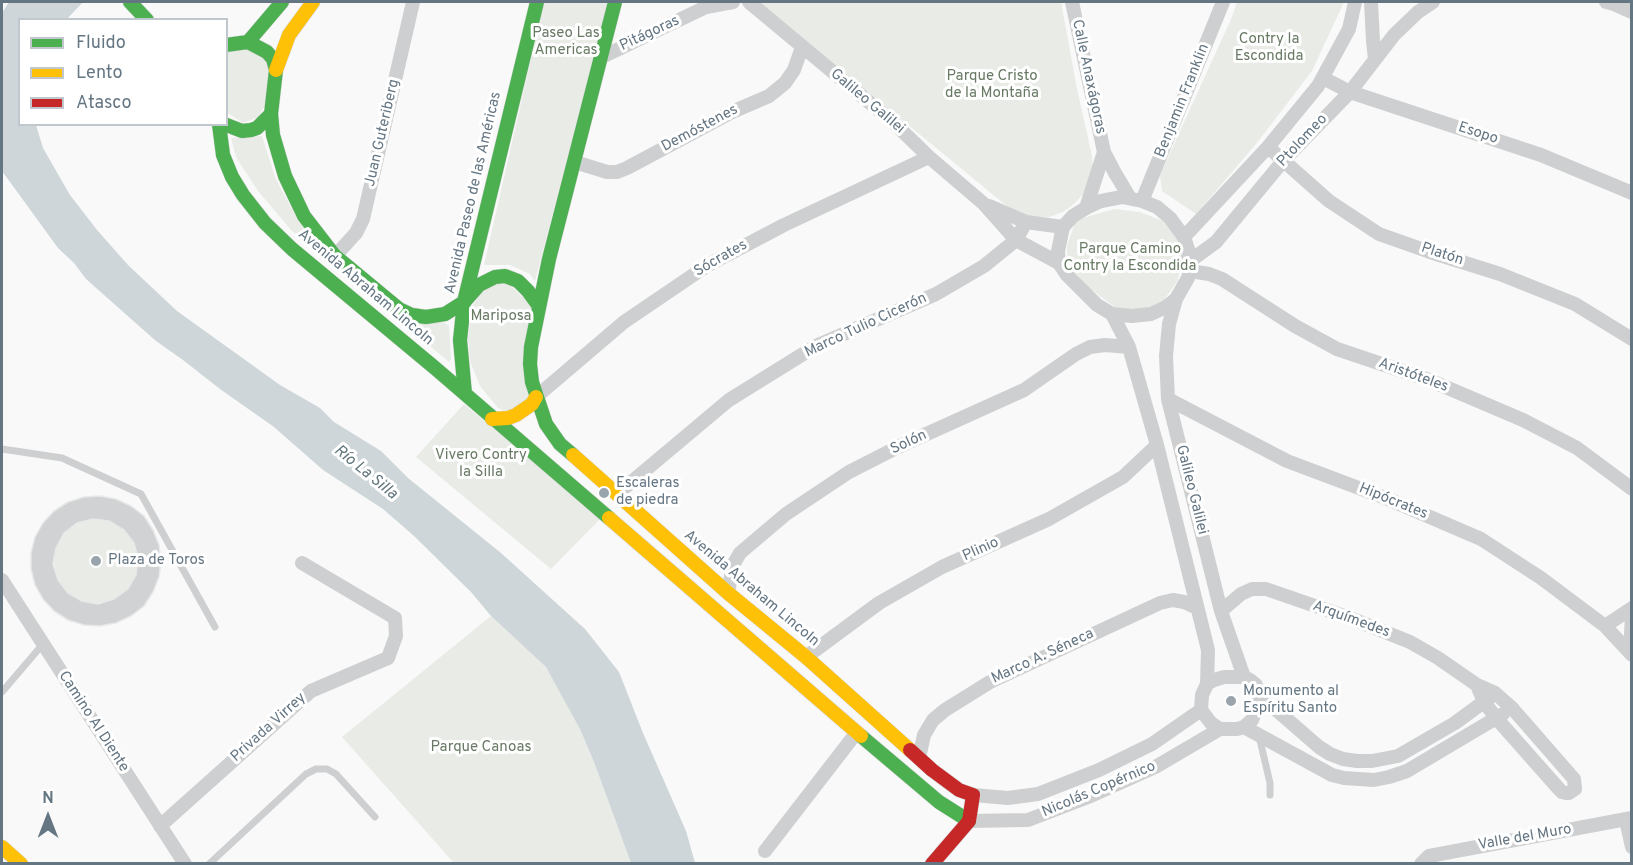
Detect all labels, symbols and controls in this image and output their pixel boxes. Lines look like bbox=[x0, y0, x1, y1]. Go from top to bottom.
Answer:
street label: Pitágoras bbox=[617, 12, 683, 56]
legend bbox=[18, 18, 228, 126]
street label: Calle Anaxágoras bbox=[1067, 18, 1109, 136]
park label: Paseo Las Americas bbox=[532, 25, 600, 60]
park label: Contry la Escondida bbox=[1235, 31, 1303, 66]
text: Fluido bbox=[76, 32, 126, 55]
street label: Benjamin Franklin bbox=[1152, 42, 1214, 160]
text: Lento bbox=[76, 62, 122, 85]
street label: Galileo Galilei bbox=[826, 66, 908, 138]
park label: Parque Cristo de la Montaña bbox=[945, 68, 1039, 103]
street label: Juan Guteriberg bbox=[362, 78, 404, 188]
street label: Avenida Paseo de las Américas bbox=[442, 90, 506, 296]
text: Atasco bbox=[76, 92, 132, 115]
street label: Demóstenes bbox=[659, 101, 741, 157]
street label: Ptolomeo bbox=[1274, 111, 1332, 171]
street label: Esopo bbox=[1456, 119, 1500, 149]
street label: Avenida Abraham Lincoln bbox=[294, 226, 436, 350]
street label: Sócrates bbox=[691, 237, 751, 281]
street label: Platón bbox=[1419, 240, 1465, 270]
park label: Parque Camino Contry la Escondida bbox=[1064, 241, 1196, 276]
street label: Marco Tulio Cicerón bbox=[802, 290, 930, 362]
park label: Mariposa bbox=[471, 308, 531, 326]
street label: Aristóteles bbox=[1376, 355, 1450, 397]
street label: Solón bbox=[888, 427, 930, 459]
water label: Río La Silla bbox=[329, 442, 401, 504]
street label: Galileo Galilei bbox=[1171, 443, 1211, 537]
park label: Vivero Contry la Silla bbox=[435, 447, 527, 482]
place label: Escaleras de piedra bbox=[616, 475, 679, 510]
street label: Hipócrates bbox=[1356, 480, 1430, 524]
marker: Escaleras de piedra bbox=[597, 486, 611, 500]
street label: Avenida Abraham Lincoln bbox=[680, 527, 822, 651]
street label: Plinio bbox=[960, 534, 1002, 566]
place label: Plaza de Toros bbox=[108, 552, 205, 570]
marker: Plaza de Toros bbox=[89, 554, 103, 568]
street label: Arquímedes bbox=[1310, 598, 1392, 642]
street label: Marco A. Séneca bbox=[989, 625, 1097, 689]
street label: Camino Al Diente bbox=[54, 668, 132, 776]
place label: Monumento al Espíritu Santo bbox=[1243, 683, 1339, 718]
street label: Privada Virrey bbox=[228, 690, 310, 766]
marker: Monumento al Espíritu Santo bbox=[1224, 694, 1238, 708]
park label: Parque Canoas bbox=[430, 739, 532, 757]
street label: Nicolás Copérnico bbox=[1039, 758, 1159, 822]
north arrow bbox=[18, 787, 78, 847]
text: N bbox=[42, 789, 54, 809]
street label: Valle del Muro bbox=[1477, 821, 1573, 855]

